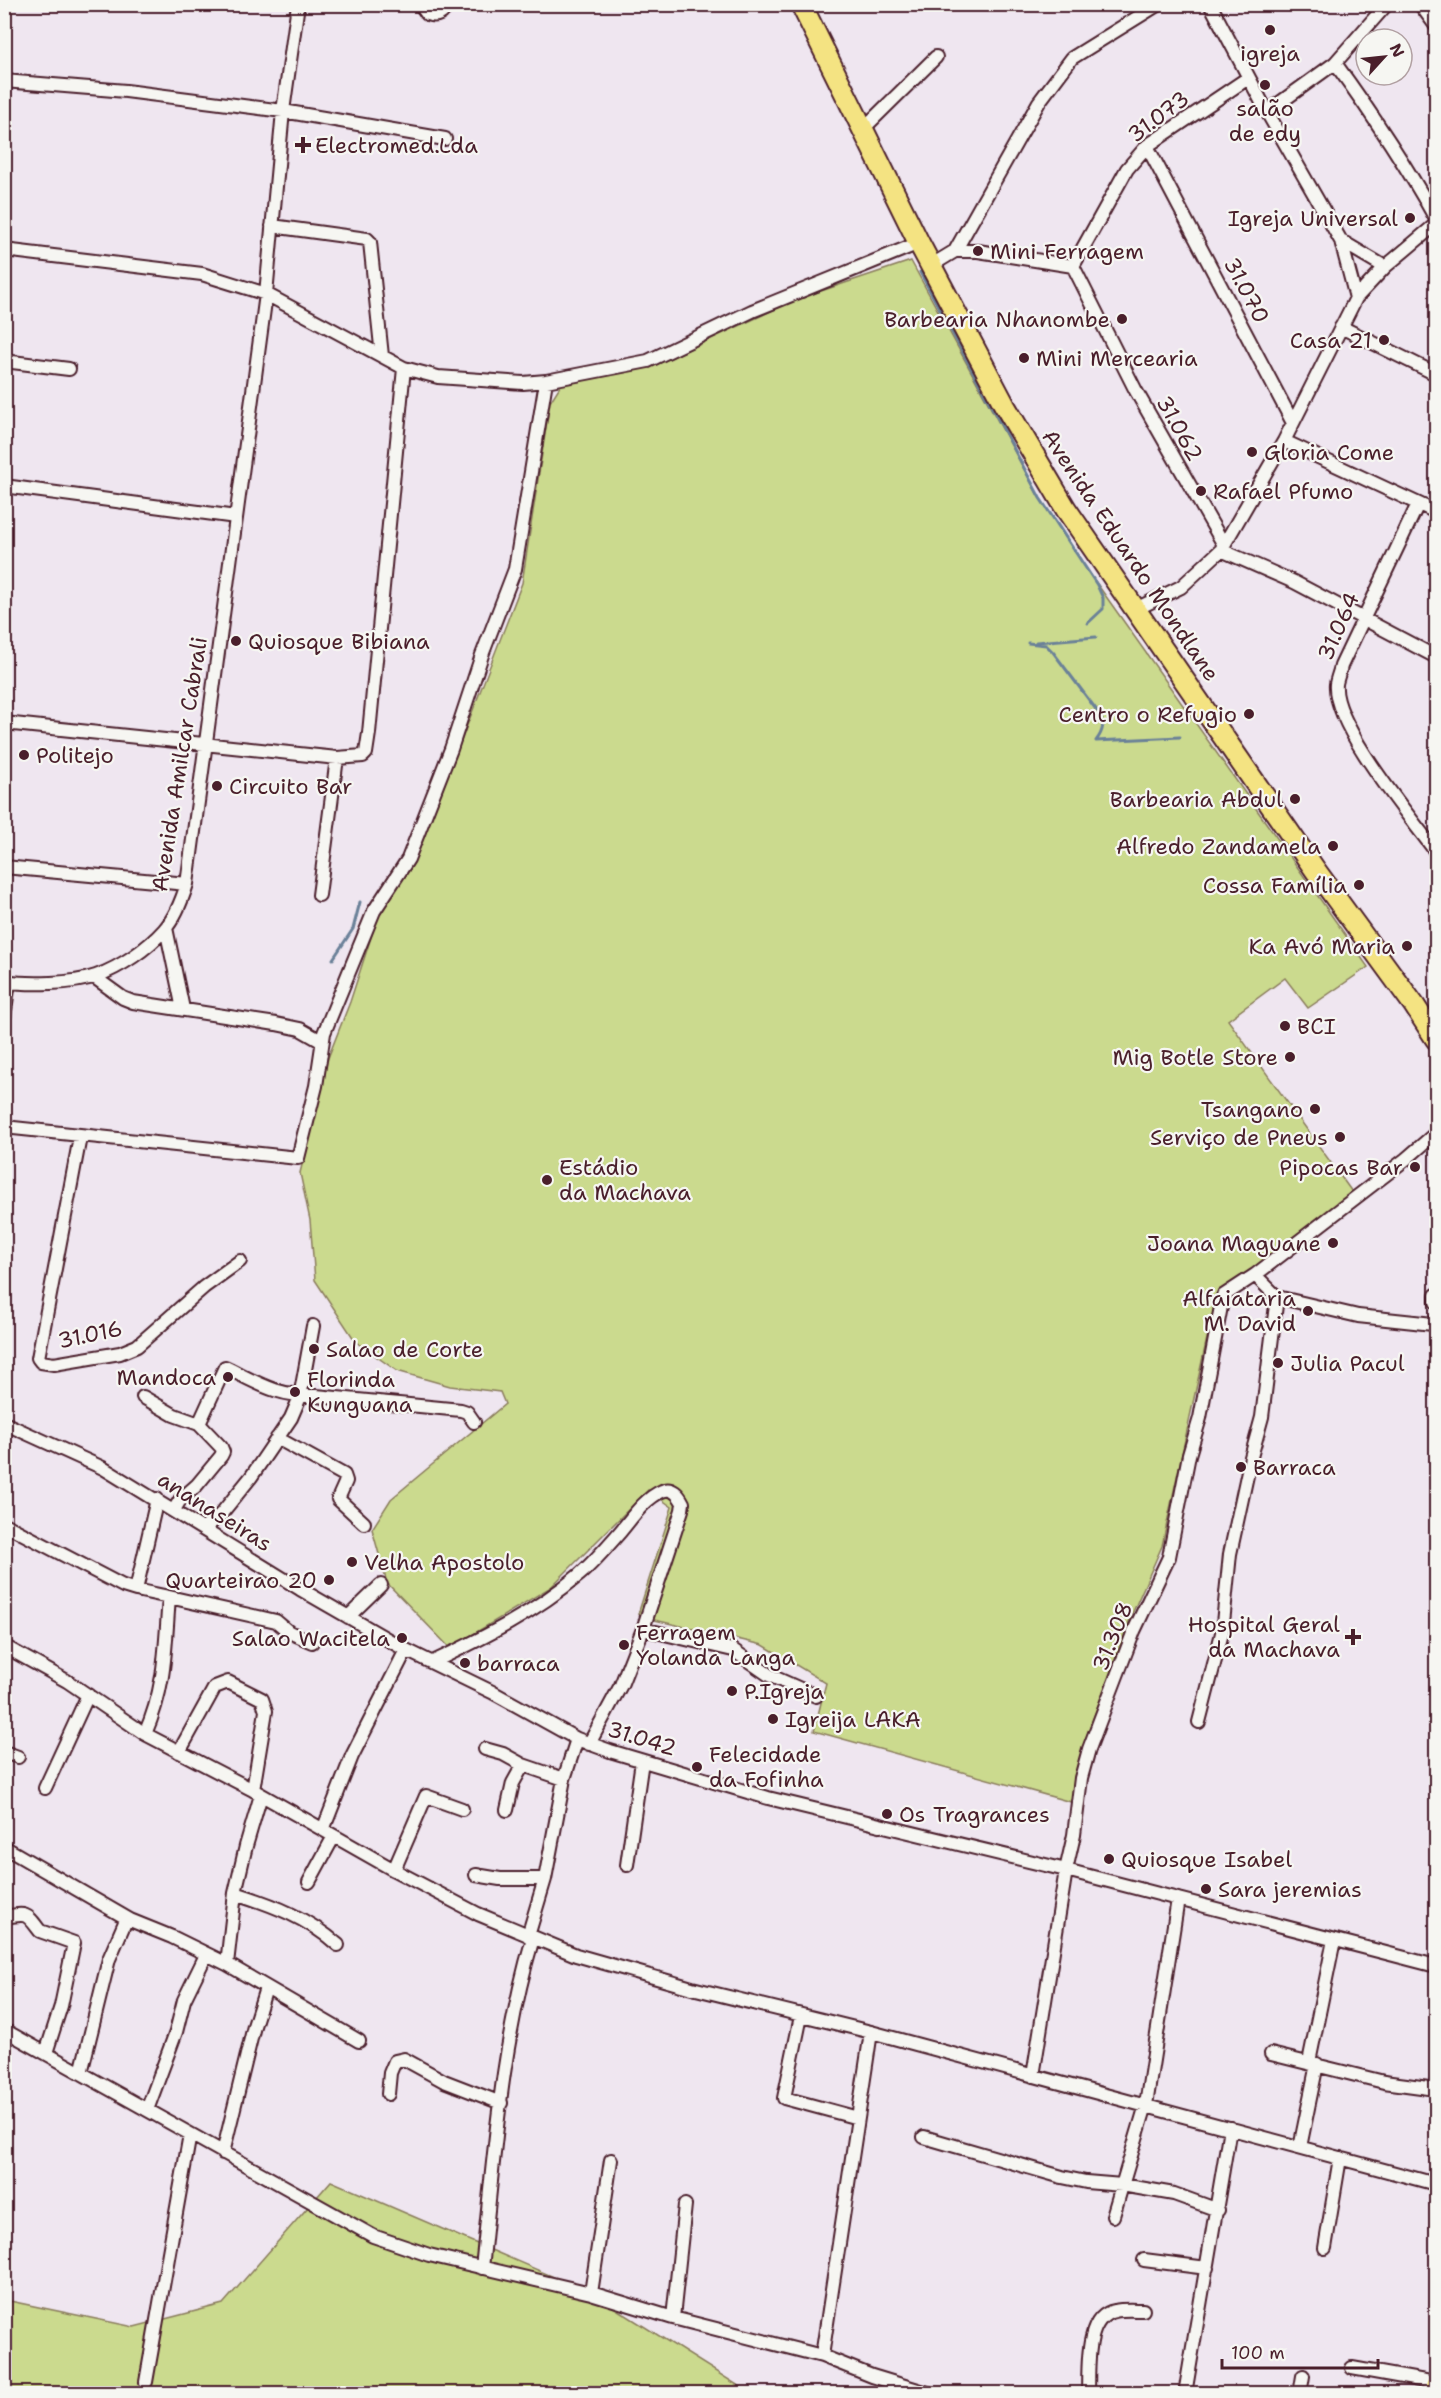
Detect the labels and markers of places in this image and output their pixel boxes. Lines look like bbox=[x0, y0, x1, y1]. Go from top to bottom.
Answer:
marker: igreja bbox=[1263, 23, 1277, 37]
place label: igreja bbox=[1240, 39, 1300, 68]
marker: salão de edy bbox=[1258, 78, 1272, 92]
place label: salão de edy bbox=[1229, 94, 1301, 148]
place label: Electromed.Lda bbox=[315, 131, 478, 160]
marker: Electromed.Lda bbox=[296, 138, 310, 152]
place label: Igreja Universal bbox=[1228, 204, 1398, 233]
marker: Igreja Universal bbox=[1403, 211, 1417, 225]
place label: Mini Ferragem bbox=[990, 237, 1144, 266]
marker: Mini Ferragem bbox=[971, 244, 985, 258]
place label: Barbearia Nhanombe bbox=[884, 305, 1110, 334]
marker: Barbearia Nhanombe bbox=[1115, 312, 1129, 326]
place label: Casa 21 bbox=[1290, 326, 1372, 355]
marker: Casa 21 bbox=[1377, 333, 1391, 347]
place label: Mini Mercearia bbox=[1036, 344, 1198, 373]
marker: Mini Mercearia bbox=[1017, 351, 1031, 365]
place label: Gloria Come bbox=[1264, 438, 1394, 467]
marker: Gloria Come bbox=[1245, 445, 1259, 459]
place label: Rafael Pfumo bbox=[1213, 477, 1353, 506]
marker: Rafael Pfumo bbox=[1194, 484, 1208, 498]
place label: Quiosque Bibiana bbox=[248, 627, 430, 656]
marker: Quiosque Bibiana bbox=[229, 634, 243, 648]
place label: Centro o Refugio bbox=[1059, 700, 1237, 729]
marker: Centro o Refugio bbox=[1242, 707, 1256, 721]
place label: Politejo bbox=[36, 741, 114, 770]
marker: Politejo bbox=[17, 748, 31, 762]
place label: Circuito Bar bbox=[229, 772, 353, 801]
marker: Circuito Bar bbox=[210, 779, 224, 793]
place label: Barbearia Abdul bbox=[1110, 785, 1283, 814]
marker: Barbearia Abdul bbox=[1288, 792, 1302, 806]
place label: Alfredo Zandamela bbox=[1116, 832, 1321, 861]
marker: Alfredo Zandamela bbox=[1326, 839, 1340, 853]
place label: Cossa Família bbox=[1203, 871, 1347, 900]
marker: Cossa Família bbox=[1352, 878, 1366, 892]
place label: Ka Avó Maria bbox=[1249, 932, 1395, 961]
marker: Ka Avó Maria bbox=[1400, 939, 1414, 953]
place label: BCI bbox=[1297, 1012, 1336, 1041]
marker: BCI bbox=[1278, 1019, 1292, 1033]
place label: Mig Botle Store bbox=[1113, 1043, 1278, 1072]
marker: Mig Botle Store bbox=[1283, 1050, 1297, 1064]
place label: Tsangano bbox=[1201, 1095, 1303, 1124]
marker: Tsangano bbox=[1308, 1102, 1322, 1116]
place label: Serviço de Pneus bbox=[1150, 1123, 1328, 1152]
marker: Serviço de Pneus bbox=[1333, 1130, 1347, 1144]
place label: Estádio da Machava bbox=[559, 1153, 691, 1207]
place label: Pipocas Bar bbox=[1279, 1153, 1403, 1182]
marker: Pipocas Bar bbox=[1408, 1160, 1422, 1174]
marker: Estádio da Machava bbox=[540, 1173, 554, 1187]
place label: Joana Maguane bbox=[1147, 1229, 1321, 1258]
marker: Joana Maguane bbox=[1326, 1236, 1340, 1250]
place label: Alfaiataria M. David bbox=[1182, 1284, 1296, 1338]
marker: Alfaiataria M. David bbox=[1301, 1304, 1315, 1318]
place label: Salao de Corte bbox=[326, 1335, 483, 1364]
marker: Salao de Corte bbox=[307, 1342, 321, 1356]
place label: Julia Pacul bbox=[1290, 1349, 1405, 1378]
marker: Julia Pacul bbox=[1271, 1356, 1285, 1370]
place label: Mandoca bbox=[116, 1363, 216, 1392]
place label: Florinda Kunguana bbox=[307, 1365, 413, 1419]
marker: Mandoca bbox=[221, 1370, 235, 1384]
marker: Florinda Kunguana bbox=[288, 1385, 302, 1399]
place label: Barraca bbox=[1253, 1453, 1336, 1482]
marker: Barraca bbox=[1234, 1460, 1248, 1474]
place label: Velha Apostolo bbox=[364, 1548, 524, 1577]
marker: Velha Apostolo bbox=[345, 1555, 359, 1569]
place label: Quarteirao 20 bbox=[165, 1566, 317, 1595]
marker: Quarteirao 20 bbox=[322, 1573, 336, 1587]
place label: Hospital Geral da Machava bbox=[1188, 1610, 1340, 1664]
place label: Ferragem Yolanda Langa bbox=[636, 1618, 795, 1672]
place label: Salao Wacitela bbox=[232, 1624, 390, 1653]
marker: Hospital Geral da Machava bbox=[1344, 1628, 1362, 1646]
marker: Salao Wacitela bbox=[395, 1631, 409, 1645]
marker: Ferragem Yolanda Langa bbox=[617, 1638, 631, 1652]
place label: barraca bbox=[477, 1649, 560, 1678]
marker: barraca bbox=[458, 1656, 472, 1670]
place label: P.Igreja bbox=[744, 1677, 825, 1706]
marker: P.Igreja bbox=[725, 1684, 739, 1698]
place label: Igreija LAKA bbox=[785, 1705, 921, 1734]
marker: Igreija LAKA bbox=[766, 1712, 780, 1726]
place label: Felecidade da Fofinha bbox=[709, 1740, 824, 1794]
marker: Felecidade da Fofinha bbox=[690, 1760, 704, 1774]
place label: Os Tragrances bbox=[899, 1800, 1050, 1829]
marker: Os Tragrances bbox=[880, 1807, 894, 1821]
place label: Quiosque Isabel bbox=[1121, 1845, 1292, 1874]
marker: Quiosque Isabel bbox=[1102, 1852, 1116, 1866]
place label: Sara jeremias bbox=[1218, 1875, 1362, 1904]
marker: Sara jeremias bbox=[1199, 1882, 1213, 1896]

